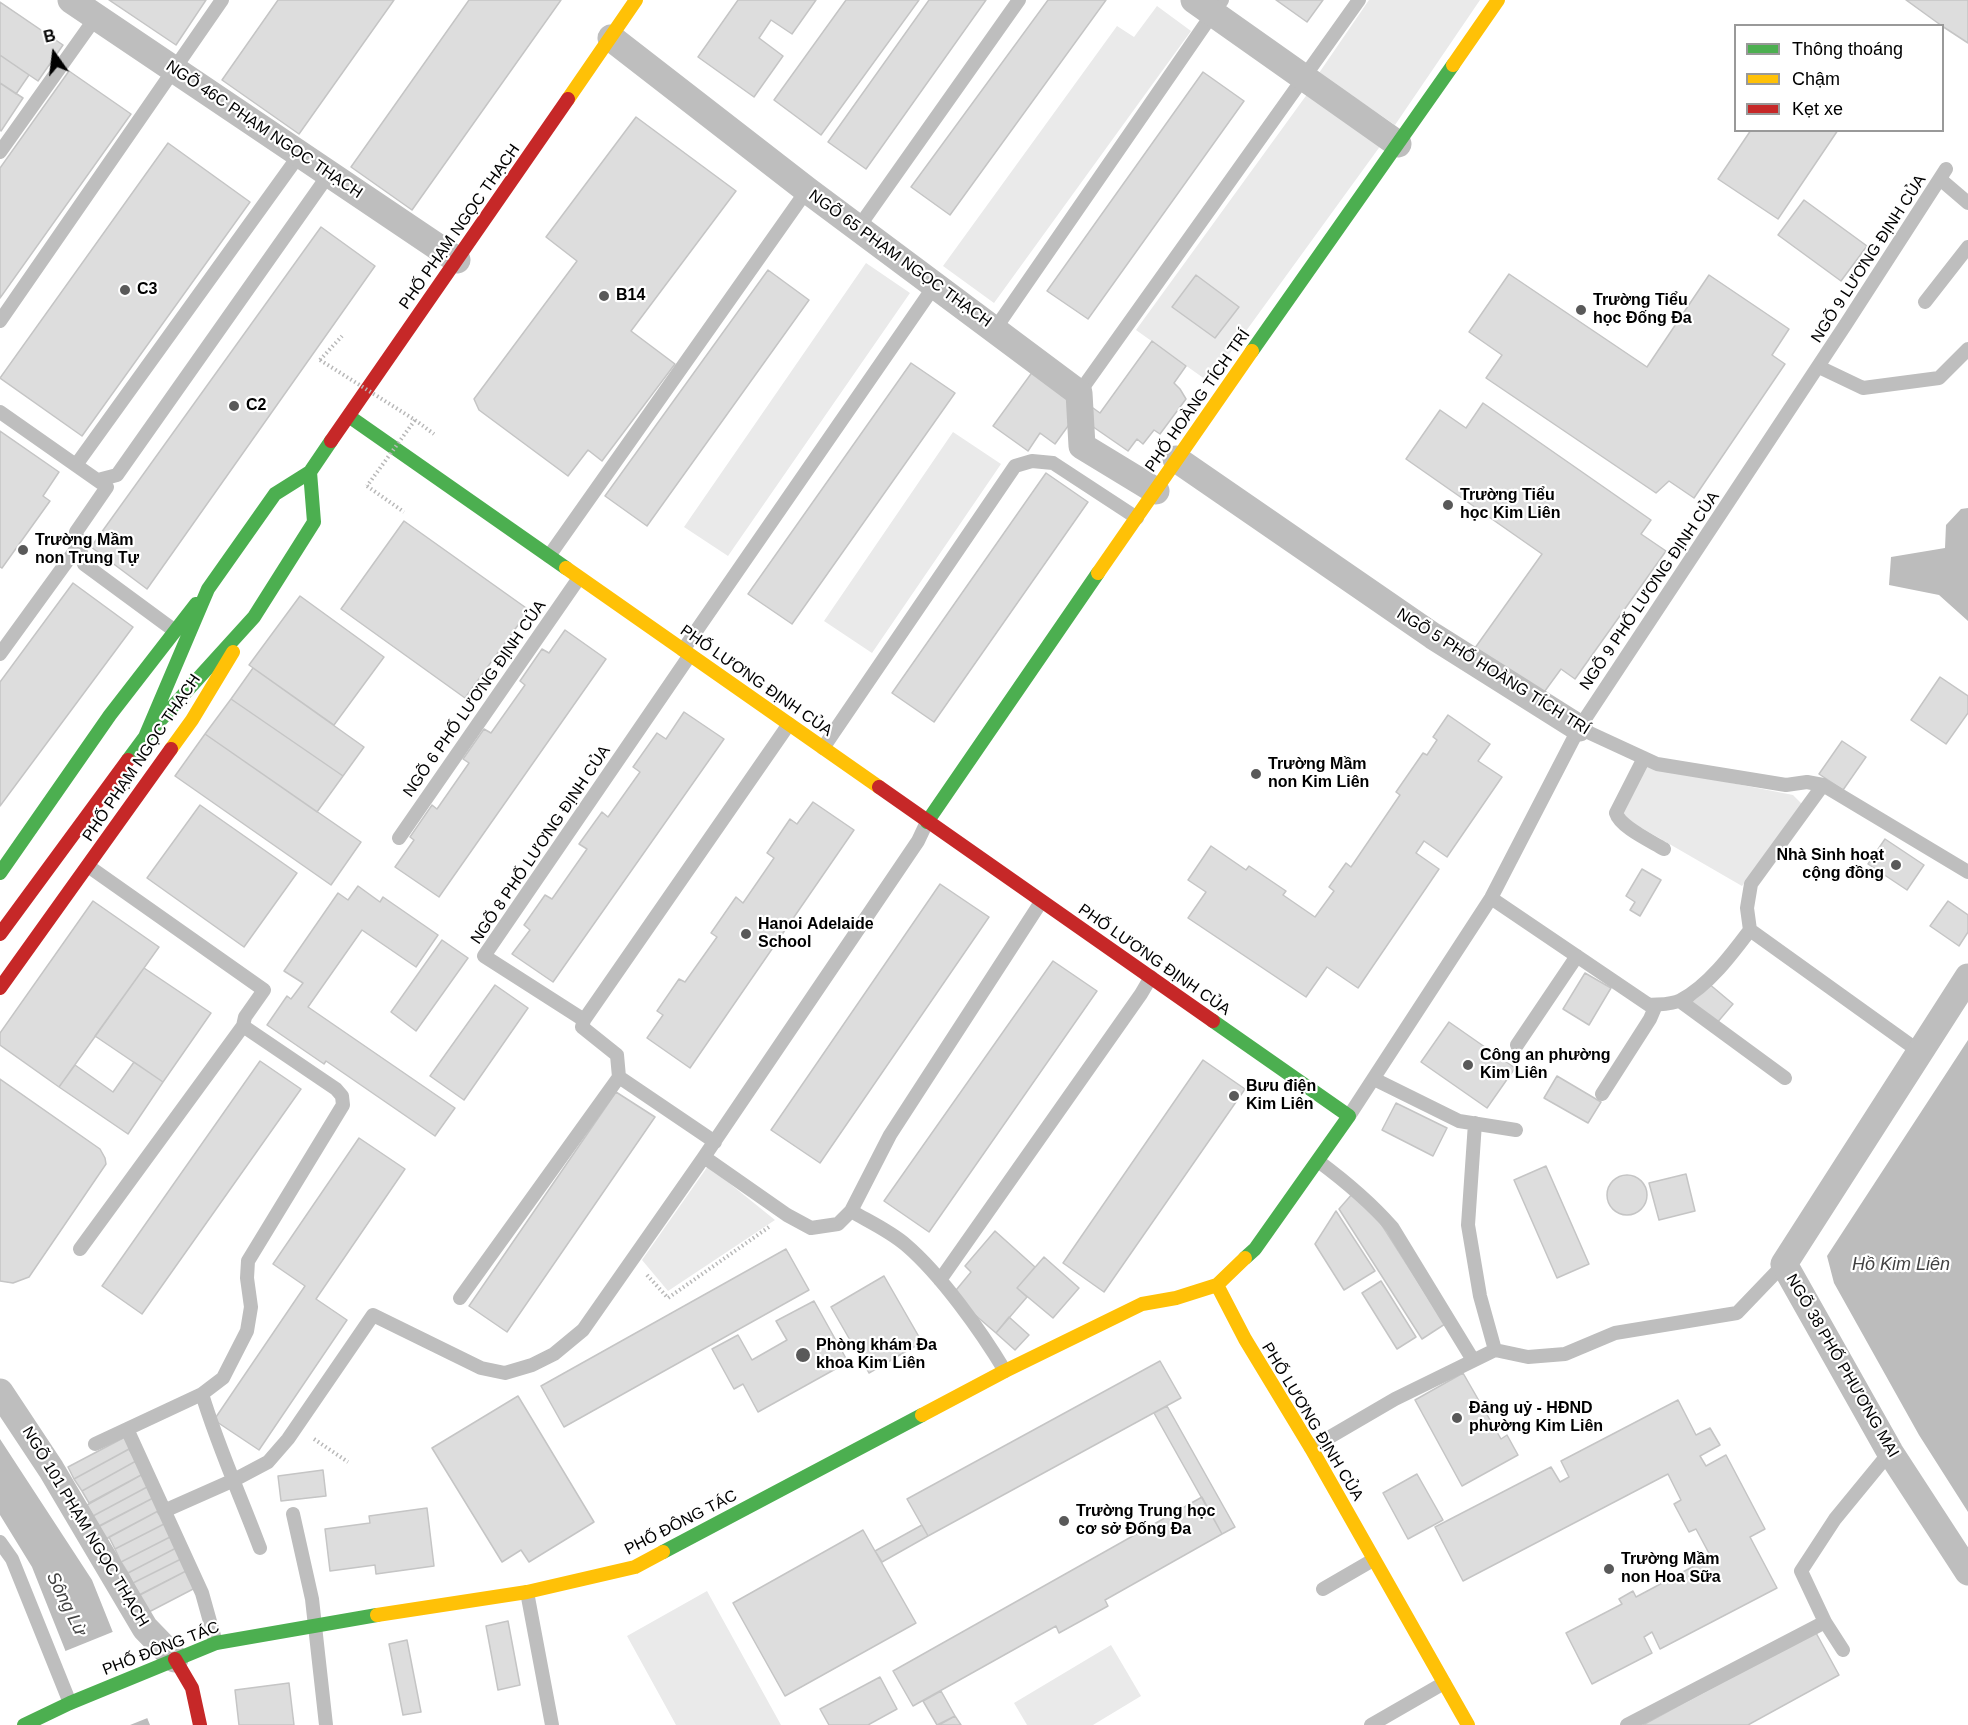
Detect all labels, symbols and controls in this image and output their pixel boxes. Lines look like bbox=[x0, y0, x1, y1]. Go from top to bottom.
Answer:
north arrow bbox=[24, 24, 84, 84]
legend bbox=[1734, 24, 1944, 132]
text: B bbox=[42, 26, 57, 46]
text: Thông thoáng bbox=[1792, 39, 1903, 59]
street label: NGÕ 46C PHẠM NGỌC THẠCH bbox=[162, 57, 366, 203]
text: Chậm bbox=[1792, 69, 1840, 89]
text: Kẹt xe bbox=[1792, 99, 1843, 119]
street label: PHỐ PHẠM NGỌC THẠCH bbox=[396, 141, 524, 313]
street label: NGÕ 9 LƯƠNG ĐỊNH CỦA bbox=[1807, 171, 1931, 347]
street label: NGÕ 65 PHẠM NGỌC THẠCH bbox=[805, 186, 995, 332]
place label: C3 bbox=[137, 280, 157, 300]
marker: C3 bbox=[118, 283, 132, 297]
place label: B14 bbox=[616, 286, 645, 306]
marker: B14 bbox=[597, 289, 611, 303]
place label: Trường Tiểu học Đống Đa bbox=[1593, 291, 1692, 329]
marker: Trường Tiểu học Đống Đa bbox=[1574, 303, 1588, 317]
street label: PHỐ HOÀNG TÍCH TRÍ bbox=[1141, 326, 1255, 476]
place label: C2 bbox=[246, 396, 266, 416]
marker: C2 bbox=[227, 399, 241, 413]
place label: Trường Tiểu học Kim Liên bbox=[1460, 486, 1560, 524]
street label: NGÕ 9 PHỐ LƯƠNG ĐỊNH CỦA bbox=[1576, 488, 1724, 694]
marker: Trường Tiểu học Kim Liên bbox=[1441, 498, 1455, 512]
place label: Trường Mầm non Trung Tự bbox=[35, 531, 139, 569]
marker: Trường Mầm non Trung Tự bbox=[16, 543, 30, 557]
street label: NGÕ 6 PHỐ LƯƠNG ĐỊNH CỦA bbox=[400, 597, 550, 801]
street label: NGÕ 5 PHỐ HOÀNG TÍCH TRÍ bbox=[1393, 605, 1593, 739]
street label: PHỐ LƯƠNG ĐỊNH CỦA bbox=[676, 621, 836, 741]
street label: PHỐ PHẠM NGỌC THẠCH bbox=[79, 671, 205, 845]
street label: NGÕ 8 PHỐ LƯƠNG ĐỊNH CỦA bbox=[467, 742, 615, 948]
place label: Trường Mầm non Kim Liên bbox=[1268, 755, 1369, 793]
marker: Trường Mầm non Kim Liên bbox=[1249, 767, 1263, 781]
place label: Nhà Sinh hoạt cộng đồng bbox=[1776, 846, 1884, 884]
marker: Nhà Sinh hoạt cộng đồng bbox=[1889, 858, 1903, 872]
street label: PHỐ LƯƠNG ĐỊNH CỦA bbox=[1074, 900, 1234, 1020]
place label: Hanoi Adelaide School bbox=[758, 915, 874, 953]
marker: Hanoi Adelaide School bbox=[739, 927, 753, 941]
place label: Công an phường Kim Liên bbox=[1480, 1046, 1610, 1084]
marker: Công an phường Kim Liên bbox=[1461, 1058, 1475, 1072]
place label: Bưu điện Kim Liên bbox=[1246, 1077, 1316, 1115]
marker: Bưu điện Kim Liên bbox=[1227, 1089, 1241, 1103]
water label: Hồ Kim Liên bbox=[1852, 1254, 1950, 1276]
street label: NGÕ 38 PHỐ PHƯƠNG MAI bbox=[1781, 1271, 1903, 1461]
place label: Phòng khám Đa khoa Kim Liên bbox=[816, 1336, 937, 1374]
street label: PHỐ LƯƠNG ĐỊNH CỦA bbox=[1257, 1339, 1367, 1505]
marker: Phòng khám Đa khoa Kim Liên bbox=[794, 1346, 812, 1364]
place label: Đảng uỷ - HĐND phường Kim Liên bbox=[1469, 1399, 1603, 1437]
marker: Đảng uỷ - HĐND phường Kim Liên bbox=[1450, 1411, 1464, 1425]
street label: NGÕ 101 PHẠM NGỌC THẠCH bbox=[17, 1423, 153, 1631]
street label: PHỐ ĐÔNG TÁC bbox=[622, 1486, 740, 1560]
place label: Trường Trung học cơ sở Đống Đa bbox=[1076, 1502, 1215, 1540]
marker: Trường Trung học cơ sở Đống Đa bbox=[1057, 1514, 1071, 1528]
place label: Trường Mầm non Hoa Sữa bbox=[1621, 1550, 1721, 1588]
marker: Trường Mầm non Hoa Sữa bbox=[1602, 1562, 1616, 1576]
water label: Sông Lừ bbox=[41, 1569, 91, 1639]
street label: PHỐ ĐÔNG TÁC bbox=[100, 1618, 222, 1680]

